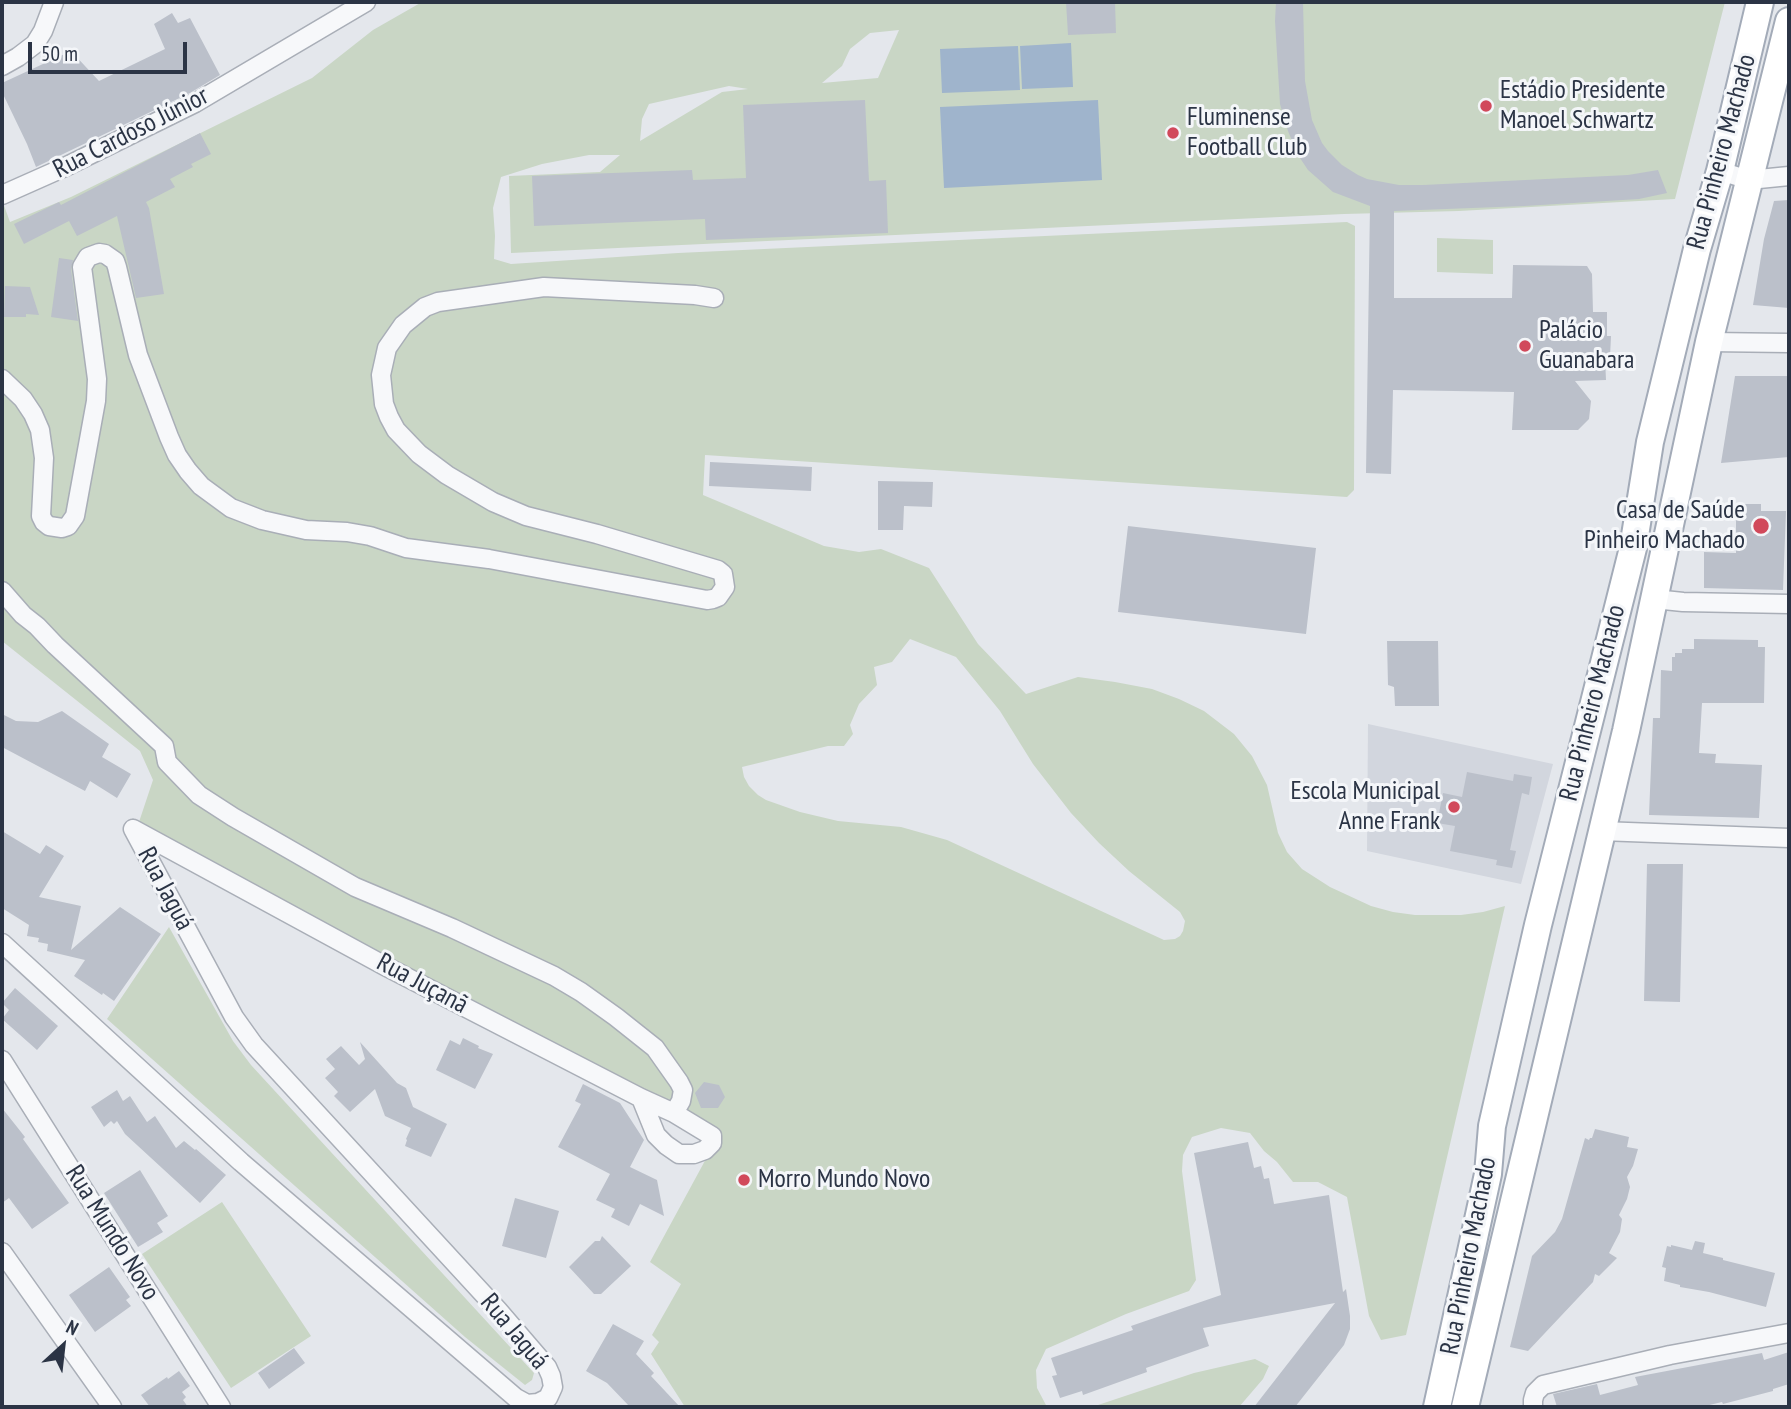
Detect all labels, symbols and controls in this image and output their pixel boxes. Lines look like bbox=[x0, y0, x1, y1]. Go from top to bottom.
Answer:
scale bar bbox=[32, 28, 191, 72]
text: 50 m bbox=[41, 40, 78, 67]
street label: Rua Pinheiro Machado bbox=[1681, 51, 1763, 253]
place label: Estádio Presidente Manoel Schwartz bbox=[1500, 75, 1666, 136]
street label: Rua Cardoso Júnior bbox=[48, 81, 214, 185]
marker: Estádio Presidente Manoel Schwartz bbox=[1478, 98, 1494, 114]
place label: Fluminense Football Club bbox=[1187, 102, 1307, 164]
marker: Fluminense Football Club bbox=[1165, 125, 1181, 141]
place label: Palácio Guanabara bbox=[1539, 315, 1634, 376]
marker: Palácio Guanabara bbox=[1517, 338, 1533, 354]
place label: Casa de Saúde Pinheiro Machado bbox=[1584, 495, 1745, 556]
marker: Casa de Saúde Pinheiro Machado bbox=[1751, 516, 1771, 536]
street label: Rua Pinheiro Machado bbox=[1554, 602, 1632, 804]
place label: Escola Municipal Anne Frank bbox=[1290, 776, 1440, 838]
marker: Escola Municipal Anne Frank bbox=[1446, 799, 1462, 815]
street label: Rua Jaguá bbox=[130, 842, 200, 936]
street label: Rua Juçanã bbox=[371, 947, 473, 1021]
street label: Rua Pinheiro Machado bbox=[1435, 1155, 1503, 1357]
street label: Rua Mundo Novo bbox=[58, 1160, 166, 1306]
place label: Morro Mundo Novo bbox=[758, 1164, 930, 1196]
marker: Morro Mundo Novo bbox=[736, 1172, 752, 1188]
street label: Rua Jaguá bbox=[473, 1288, 555, 1376]
north arrow bbox=[28, 1311, 98, 1381]
text: N bbox=[63, 1314, 83, 1340]

